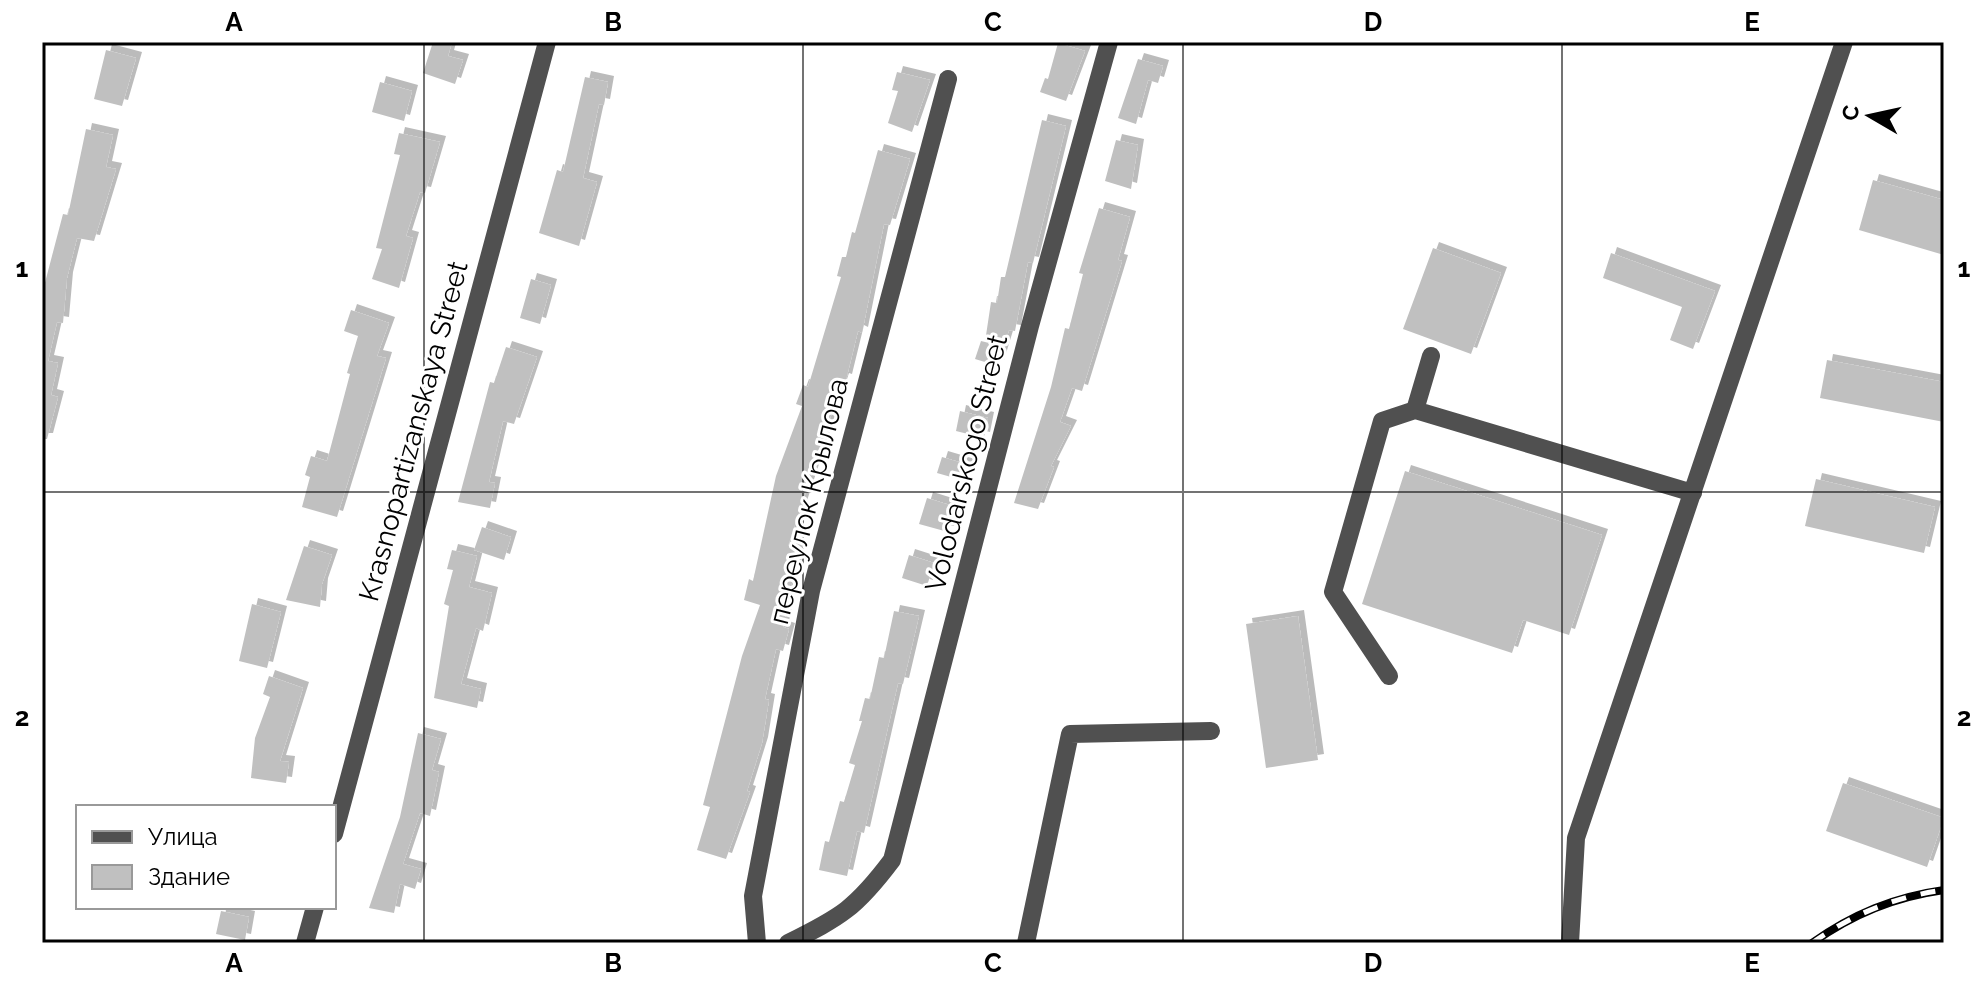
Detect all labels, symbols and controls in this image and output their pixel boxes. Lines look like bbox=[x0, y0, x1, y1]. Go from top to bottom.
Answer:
text: A bbox=[225, 7, 243, 37]
text: B bbox=[604, 7, 622, 37]
text: C bbox=[984, 7, 1002, 37]
text: D bbox=[1364, 7, 1382, 37]
text: E bbox=[1744, 7, 1760, 37]
north arrow bbox=[1830, 76, 1910, 156]
text: С bbox=[1836, 103, 1864, 122]
text: 1 bbox=[16, 253, 29, 283]
text: 1 bbox=[1958, 253, 1971, 283]
street label: Krasnopartizanskaya Street bbox=[352, 257, 475, 605]
street label: Volodarskogo Street bbox=[919, 331, 1015, 595]
street label: переулок Крылова bbox=[762, 375, 855, 627]
text: 2 bbox=[15, 702, 29, 732]
text: 2 bbox=[1957, 702, 1971, 732]
legend bbox=[76, 805, 336, 909]
text: Улица bbox=[148, 822, 218, 851]
text: Здание bbox=[148, 862, 230, 891]
text: A bbox=[225, 948, 243, 978]
text: B bbox=[604, 948, 622, 978]
text: C bbox=[984, 948, 1002, 978]
text: D bbox=[1364, 948, 1382, 978]
text: E bbox=[1744, 948, 1760, 978]

